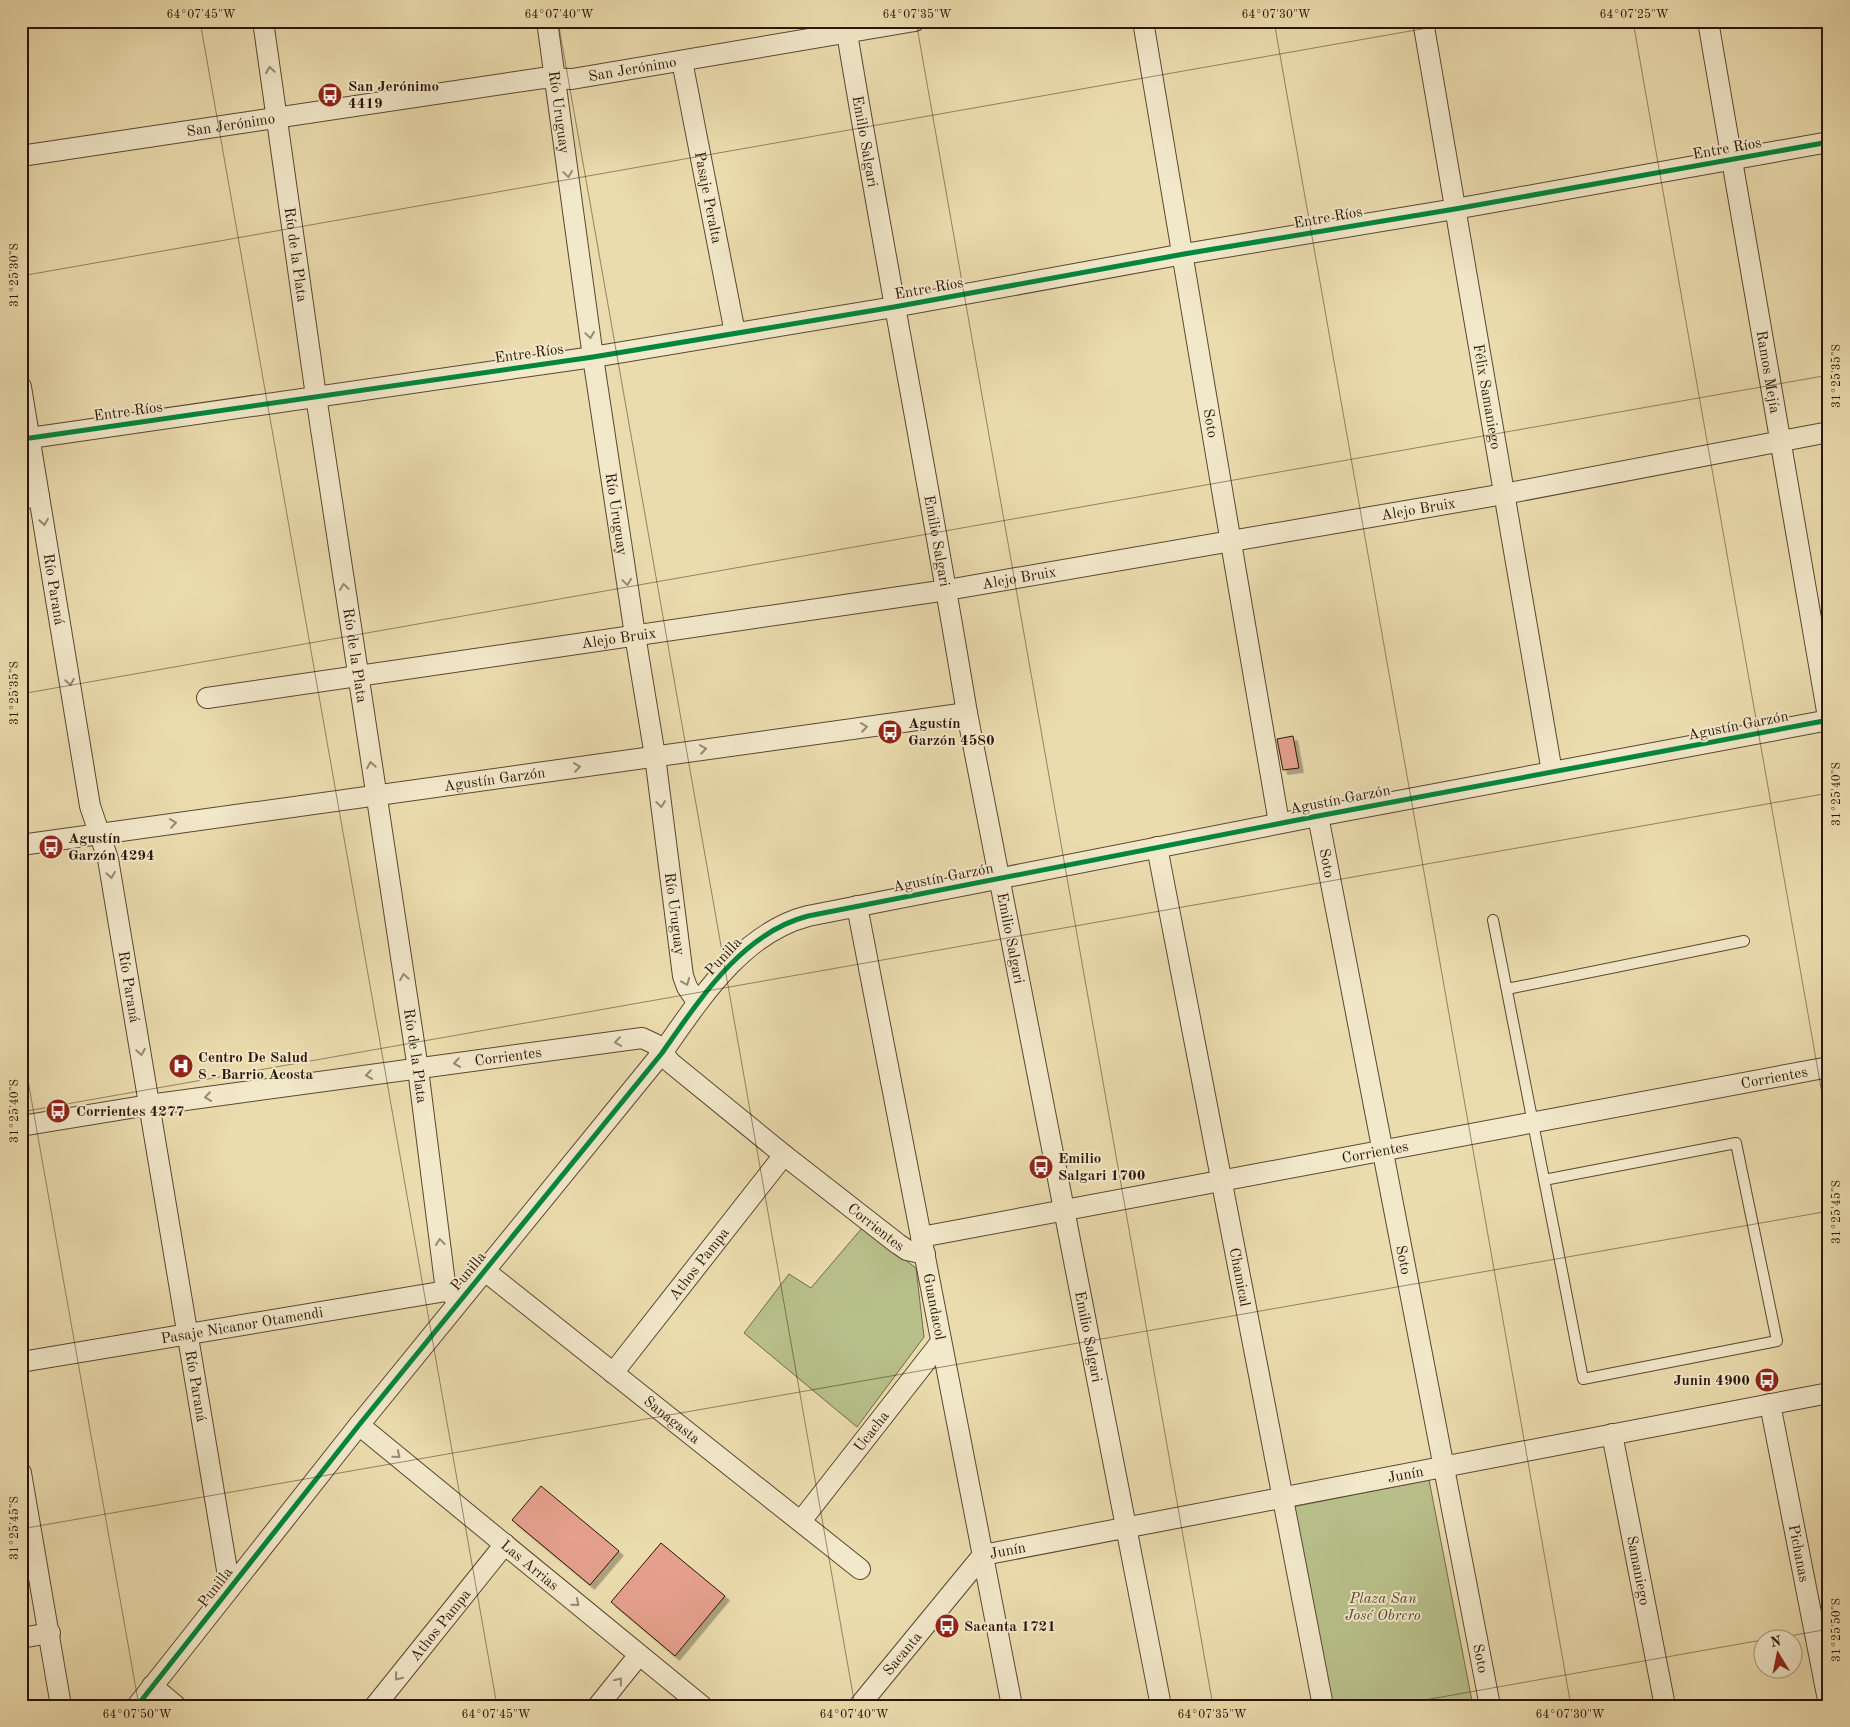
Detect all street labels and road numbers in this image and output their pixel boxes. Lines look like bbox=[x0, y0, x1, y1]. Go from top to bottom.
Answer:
street label: San Jerónimo bbox=[587, 55, 678, 85]
street label: Río Uruguay bbox=[545, 70, 571, 155]
street label: Emilio Salgari bbox=[849, 95, 879, 188]
street label: San Jerónimo bbox=[186, 112, 276, 140]
street label: Entre Ríos bbox=[1692, 136, 1763, 163]
street label: Pasaje Peralta bbox=[691, 150, 724, 246]
street label: Entre Ríos bbox=[1293, 205, 1364, 232]
street label: Río de la Plata bbox=[280, 207, 309, 304]
street label: Entre Ríos bbox=[894, 276, 965, 303]
street label: Ramos Mejía bbox=[1752, 329, 1782, 415]
street label: Entre Ríos bbox=[494, 342, 565, 367]
street label: Félix Samaniego bbox=[1470, 343, 1502, 451]
street label: Entre Ríos bbox=[93, 400, 164, 425]
street label: Soto bbox=[1200, 408, 1219, 439]
street label: Río Uruguay bbox=[602, 472, 629, 557]
street label: Emilio Salgari bbox=[920, 494, 951, 588]
street label: Alejo Bruix bbox=[1380, 496, 1457, 524]
street label: Río Paraná bbox=[40, 553, 66, 627]
street label: Alejo Bruix bbox=[981, 565, 1058, 593]
street label: Río de la Plata bbox=[339, 607, 368, 704]
street label: Alejo Bruix bbox=[581, 627, 657, 652]
street label: Agustín Garzón bbox=[1687, 709, 1790, 744]
street label: Agustín Garzón bbox=[443, 766, 546, 795]
street label: Agustín Garzón bbox=[1289, 783, 1392, 818]
street label: Soto bbox=[1315, 848, 1336, 879]
street label: Agustín Garzón bbox=[892, 861, 995, 896]
street label: Río Uruguay bbox=[661, 872, 686, 956]
street label: Emilio Salgari bbox=[993, 891, 1026, 985]
street label: Punilla bbox=[703, 935, 746, 979]
street label: Río Paraná bbox=[114, 950, 141, 1024]
street label: Río de la Plata bbox=[400, 1008, 428, 1105]
street label: Corrientes bbox=[474, 1046, 543, 1070]
street label: Corrientes bbox=[1740, 1065, 1809, 1092]
street label: Corrientes bbox=[1341, 1140, 1410, 1167]
street label: Corrientes bbox=[844, 1201, 906, 1255]
street label: Athos Pampa bbox=[667, 1225, 733, 1303]
street label: Soto bbox=[1392, 1244, 1412, 1276]
street label: Chamical bbox=[1226, 1247, 1252, 1308]
street label: Punilla bbox=[449, 1249, 490, 1294]
street label: Guandacol bbox=[919, 1272, 947, 1341]
street label: Emilio Salgari bbox=[1071, 1290, 1104, 1384]
street label: Pasaje Nicanor Otamendi bbox=[160, 1306, 324, 1348]
street label: Río Paraná bbox=[181, 1349, 208, 1424]
street label: Sanagasta bbox=[640, 1394, 703, 1448]
street label: Ucacha bbox=[852, 1409, 893, 1455]
street label: Junín bbox=[1386, 1465, 1425, 1486]
street label: Pichanas bbox=[1785, 1523, 1811, 1584]
street label: Samaniego bbox=[1623, 1535, 1651, 1607]
street label: Las Arrias bbox=[497, 1538, 561, 1594]
street label: Junín bbox=[989, 1541, 1027, 1563]
street label: Punilla bbox=[196, 1565, 237, 1611]
street label: Athos Pampa bbox=[408, 1587, 475, 1665]
street label: Sacanta bbox=[881, 1629, 926, 1679]
street label: Soto bbox=[1469, 1643, 1489, 1675]

